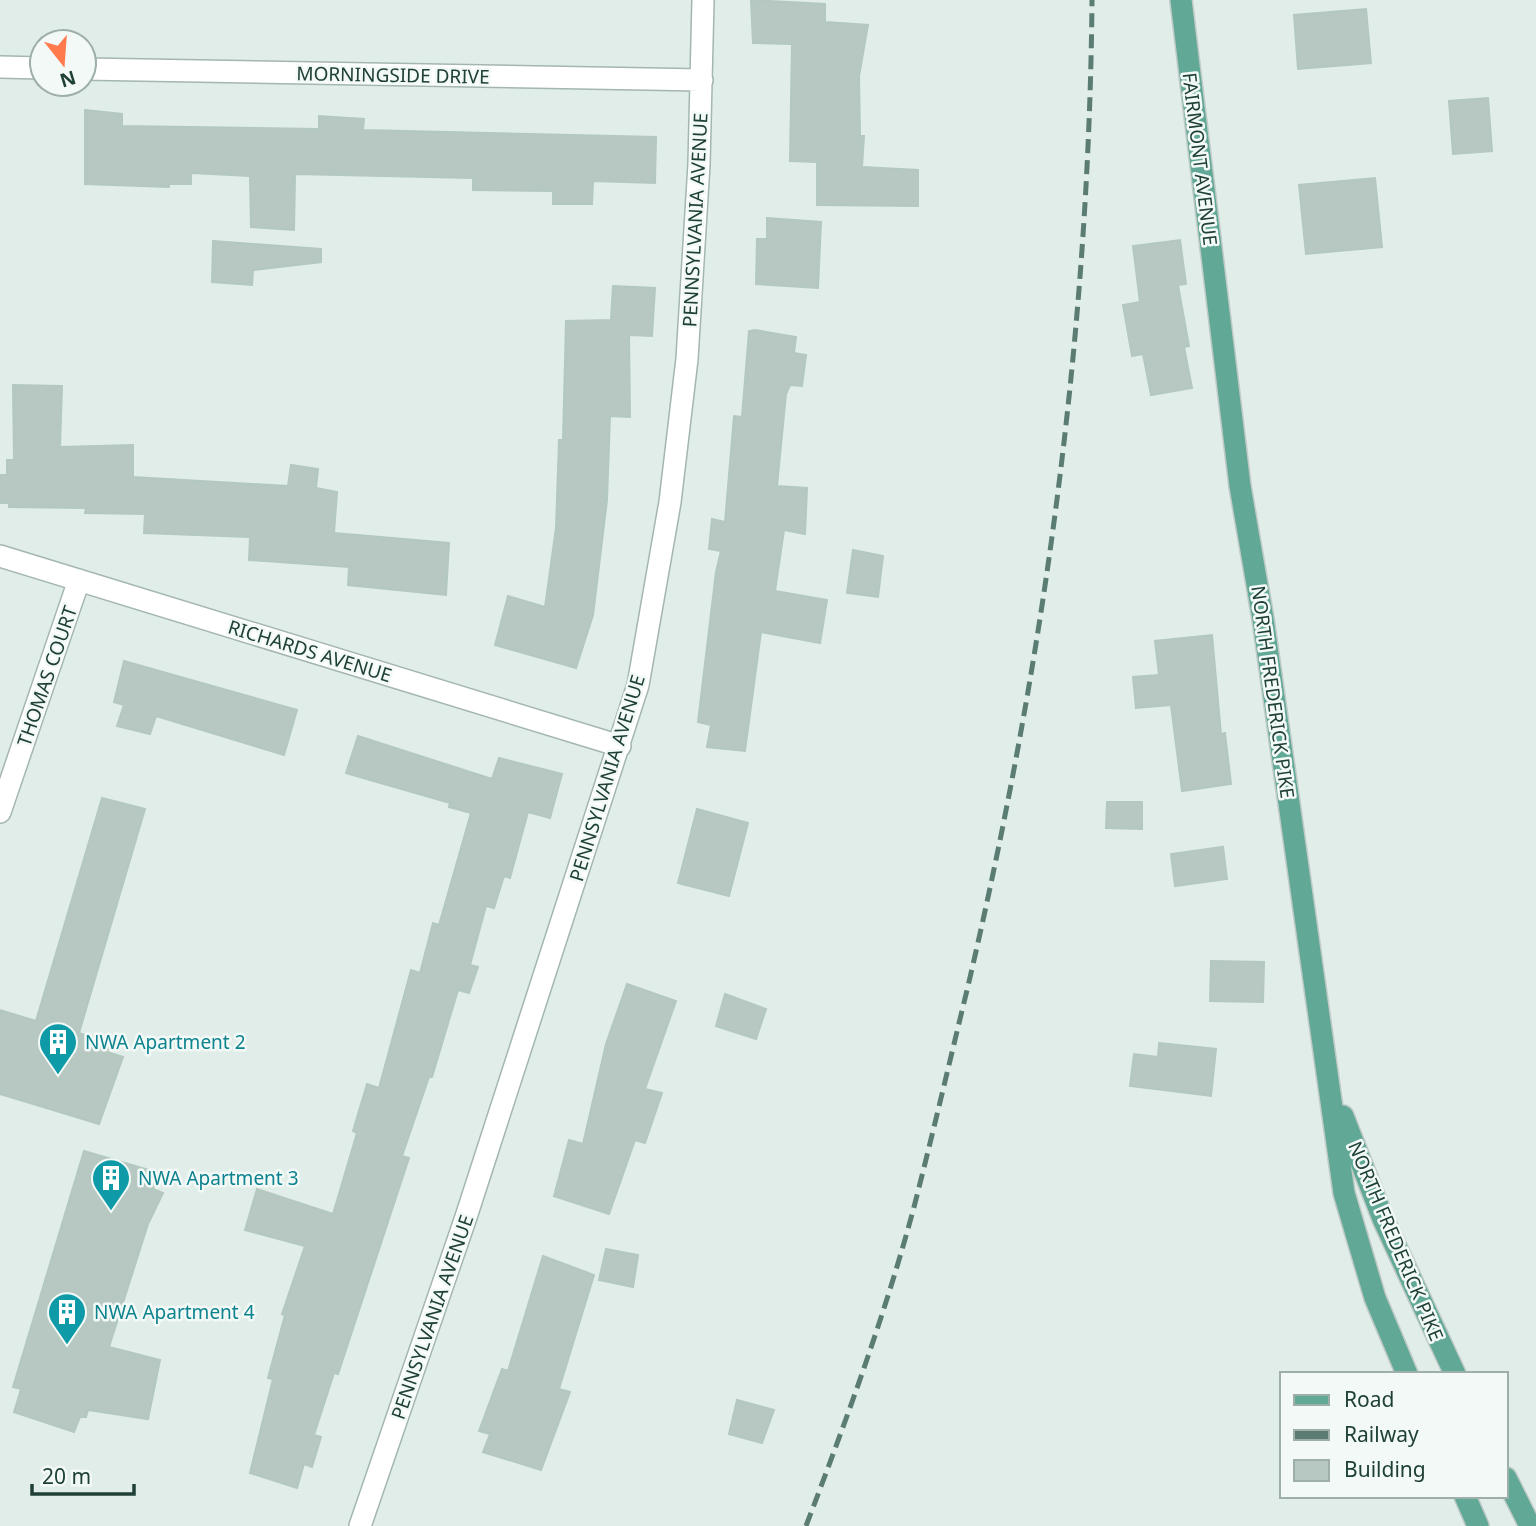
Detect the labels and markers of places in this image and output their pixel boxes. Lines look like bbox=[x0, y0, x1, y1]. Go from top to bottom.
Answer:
building icon: NWA Apartment 2 bbox=[37, 1021, 79, 1076]
place label: NWA Apartment 2 bbox=[85, 1029, 246, 1055]
building icon: NWA Apartment 3 bbox=[90, 1157, 132, 1212]
place label: NWA Apartment 3 bbox=[138, 1165, 299, 1191]
building icon: NWA Apartment 4 bbox=[46, 1291, 88, 1346]
place label: NWA Apartment 4 bbox=[94, 1299, 255, 1325]

